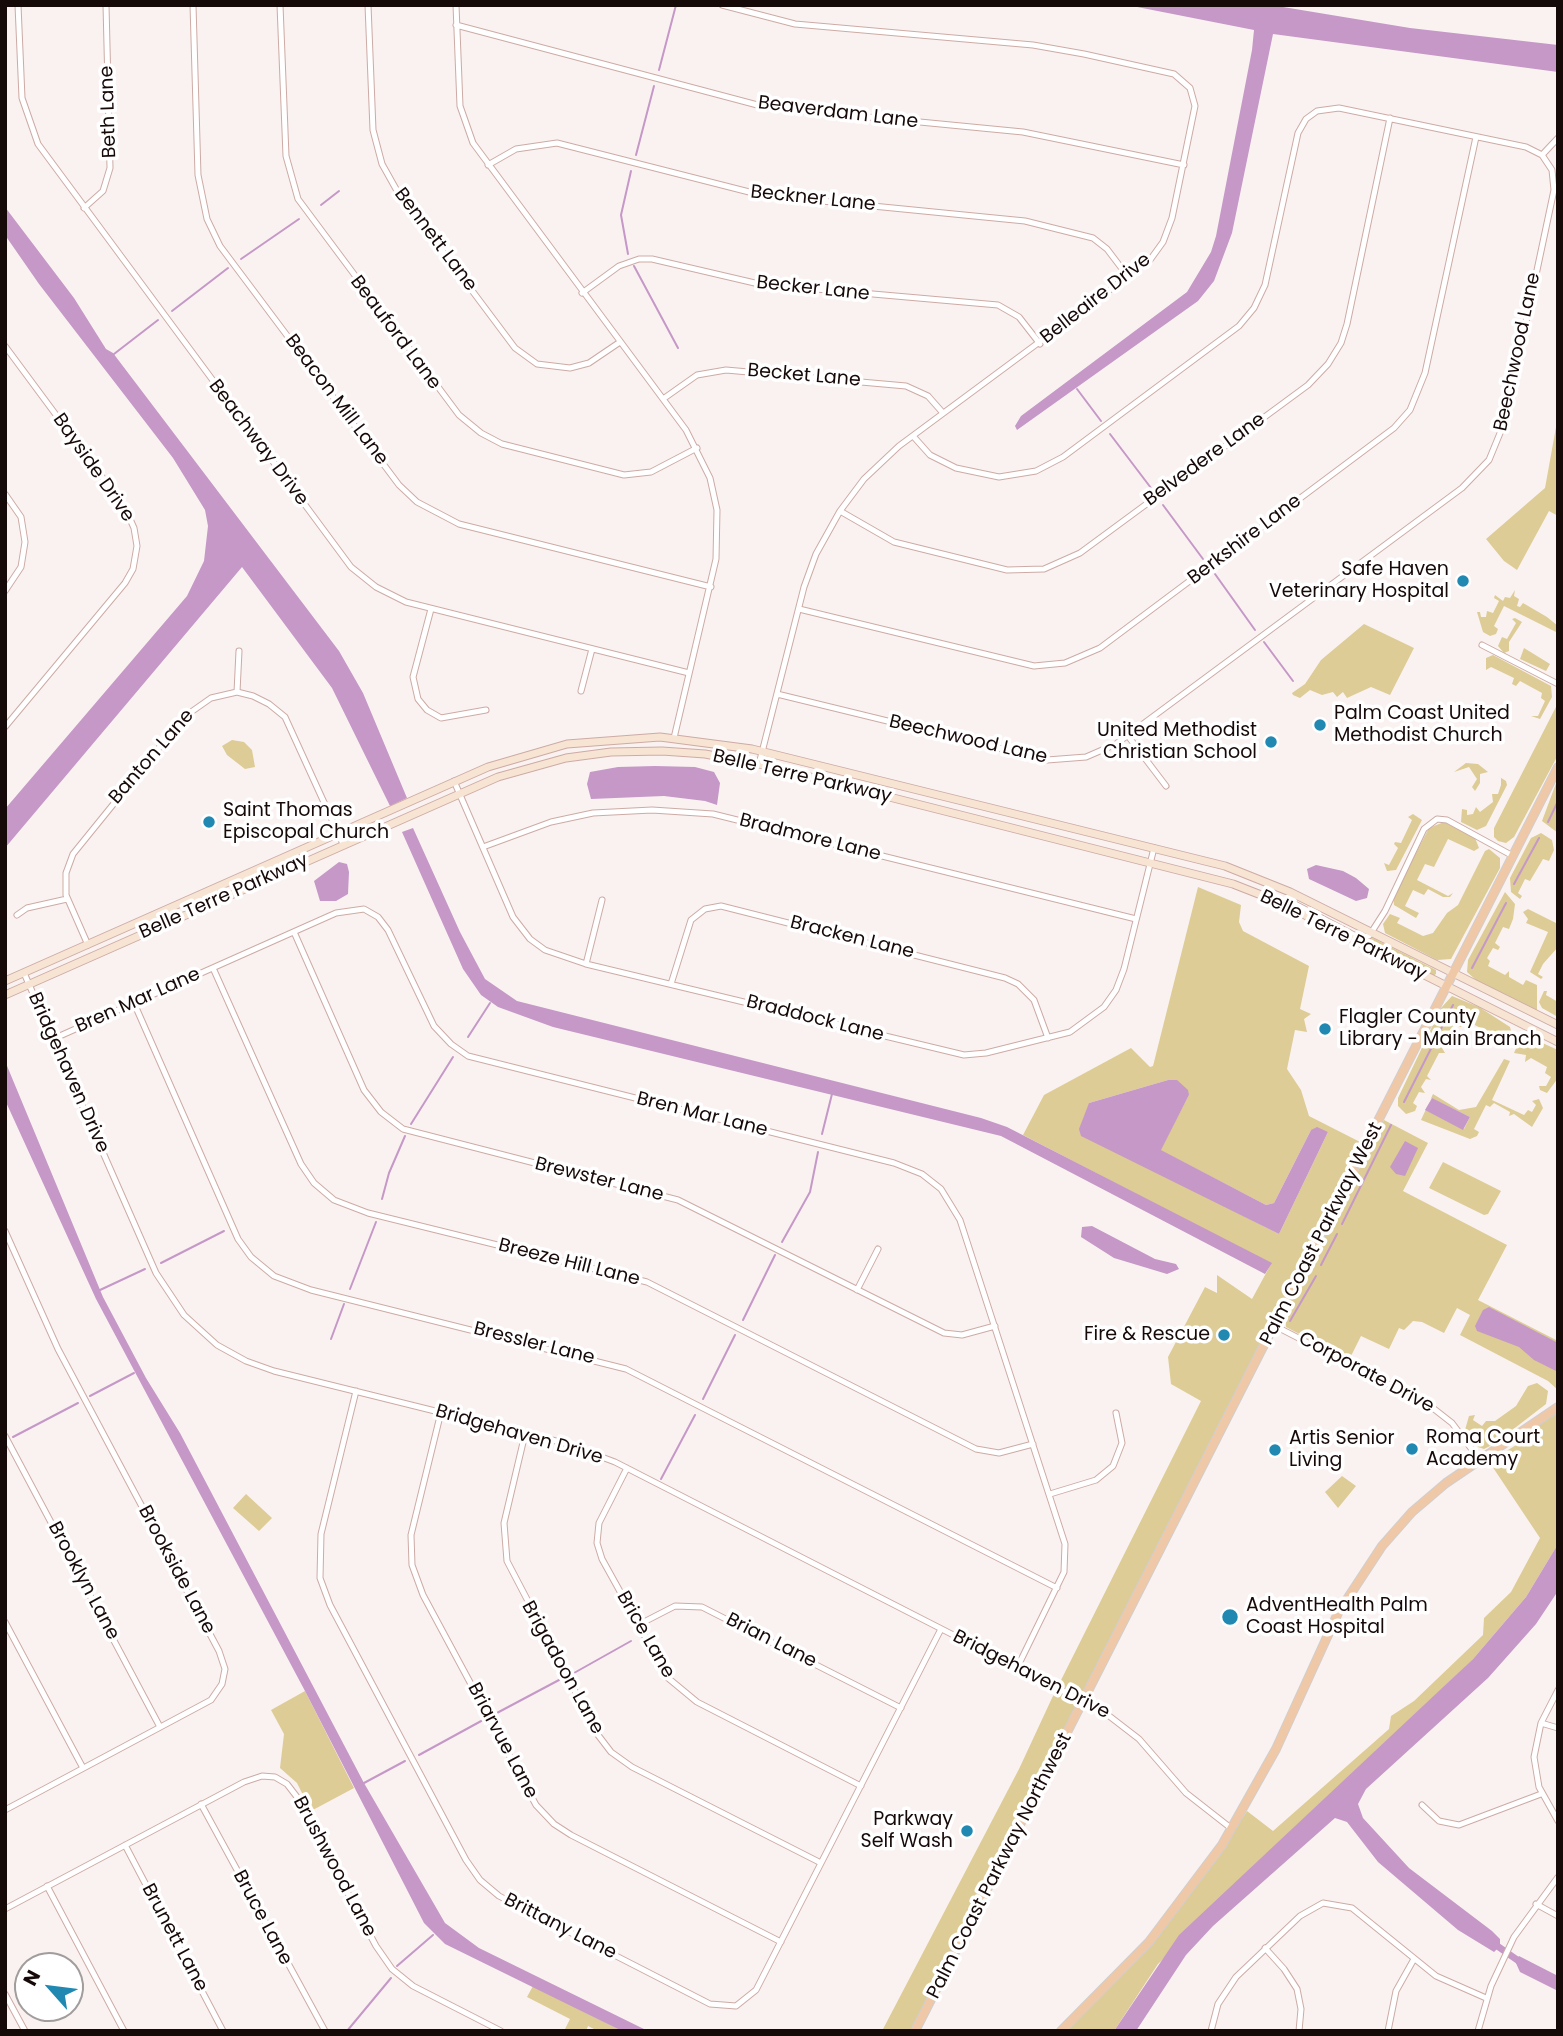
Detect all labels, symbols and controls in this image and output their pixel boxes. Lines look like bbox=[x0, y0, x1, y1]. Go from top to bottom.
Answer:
street label: Beth Lane bbox=[96, 65, 122, 159]
street label: Beaverdam Lane bbox=[757, 92, 919, 134]
street label: Beckner Lane bbox=[749, 181, 877, 217]
street label: Bennett Lane bbox=[389, 184, 481, 296]
street label: Belleaire Drive bbox=[1036, 249, 1156, 349]
street label: Beauford Lane bbox=[345, 271, 445, 395]
street label: Beechwood Lane bbox=[1490, 271, 1546, 433]
street label: Becker Lane bbox=[755, 272, 871, 306]
street label: Beacon Mill Lane bbox=[279, 330, 393, 470]
street label: Becket Lane bbox=[746, 360, 862, 392]
street label: Beachway Drive bbox=[203, 376, 313, 510]
street label: Belvedere Lane bbox=[1140, 408, 1270, 512]
street label: Bayside Drive bbox=[47, 409, 139, 527]
street label: Berkshire Lane bbox=[1184, 490, 1306, 590]
place label: Safe Haven Veterinary Hospital bbox=[1269, 559, 1449, 603]
marker: Safe Haven Veterinary Hospital bbox=[1455, 573, 1471, 589]
place label: Palm Coast United Methodist Church bbox=[1334, 703, 1510, 747]
street label: Banton Lane bbox=[105, 705, 199, 809]
street label: Beechwood Lane bbox=[887, 711, 1049, 769]
marker: Palm Coast United Methodist Church bbox=[1312, 717, 1328, 733]
place label: United Methodist Christian School bbox=[1097, 720, 1257, 764]
marker: United Methodist Christian School bbox=[1263, 734, 1279, 750]
street label: Belle Terre Parkway bbox=[710, 745, 894, 809]
place label: Saint Thomas Episcopal Church bbox=[223, 800, 389, 844]
street label: Bradmore Lane bbox=[737, 809, 883, 867]
marker: Saint Thomas Episcopal Church bbox=[201, 814, 217, 830]
street label: Belle Terre Parkway bbox=[136, 849, 312, 945]
street label: Belle Terre Parkway bbox=[1256, 886, 1430, 986]
street label: Bracken Lane bbox=[788, 912, 916, 964]
street label: Bren Mar Lane bbox=[72, 963, 204, 1039]
street label: Bridgehaven Drive bbox=[22, 989, 114, 1157]
street label: Braddock Lane bbox=[744, 991, 886, 1047]
place label: Flagler County Library - Main Branch bbox=[1339, 1007, 1542, 1051]
marker: Flagler County Library - Main Branch bbox=[1317, 1021, 1333, 1037]
street label: Bren Mar Lane bbox=[634, 1088, 770, 1142]
street label: Palm Coast Parkway West bbox=[1256, 1119, 1388, 1349]
street label: Brewster Lane bbox=[532, 1153, 666, 1207]
street label: Breeze Hill Lane bbox=[496, 1234, 642, 1292]
street label: Bressler Lane bbox=[471, 1318, 597, 1370]
place label: Fire & Rescue bbox=[1084, 1324, 1210, 1346]
marker: Fire & Rescue bbox=[1216, 1327, 1232, 1343]
street label: Corporate Drive bbox=[1294, 1328, 1438, 1418]
street label: Bridgehaven Drive bbox=[433, 1400, 605, 1470]
place label: Roma Court Academy bbox=[1426, 1427, 1540, 1471]
place label: Artis Senior Living bbox=[1289, 1428, 1394, 1472]
marker: Roma Court Academy bbox=[1404, 1441, 1420, 1457]
marker: Artis Senior Living bbox=[1267, 1442, 1283, 1458]
street label: Brookside Lane bbox=[133, 1502, 219, 1638]
street label: Brooklyn Lane bbox=[42, 1518, 124, 1644]
street label: Brice Lane bbox=[611, 1587, 679, 1683]
place label: AdventHealth Palm Coast Hospital bbox=[1246, 1595, 1428, 1639]
street label: Brigadoon Lane bbox=[516, 1598, 608, 1738]
marker: AdventHealth Palm Coast Hospital bbox=[1220, 1607, 1240, 1627]
street label: Brian Lane bbox=[722, 1608, 820, 1674]
street label: Bridgehaven Drive bbox=[949, 1626, 1113, 1724]
street label: Briarvue Lane bbox=[462, 1679, 542, 1803]
street label: Palm Coast Parkway Northwest bbox=[923, 1729, 1077, 2003]
street label: Brushwood Lane bbox=[287, 1793, 381, 1941]
place label: Parkway Self Wash bbox=[861, 1809, 953, 1853]
marker: Parkway Self Wash bbox=[959, 1823, 975, 1839]
street label: Bruce Lane bbox=[227, 1867, 297, 1969]
street label: Brunett Lane bbox=[136, 1880, 212, 1996]
street label: Brittany Lane bbox=[500, 1889, 620, 1965]
north arrow bbox=[14, 1952, 84, 2022]
text: N bbox=[17, 1965, 47, 1991]

